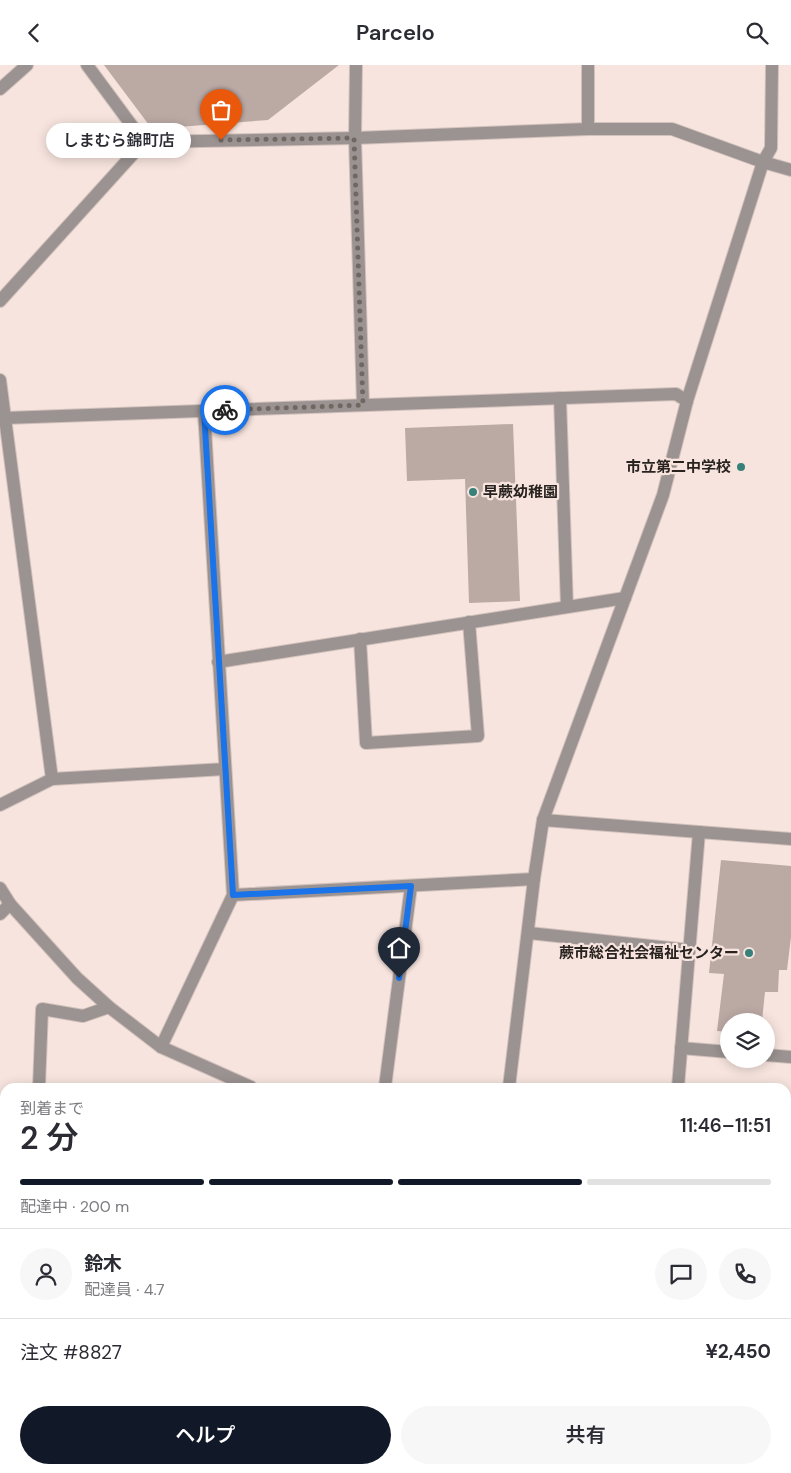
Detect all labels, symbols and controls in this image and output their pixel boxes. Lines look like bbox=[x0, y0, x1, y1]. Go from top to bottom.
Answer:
text: Parcelo bbox=[356, 18, 435, 47]
icon: back bbox=[20, 19, 48, 47]
icon: search bbox=[743, 19, 771, 47]
pin bbox=[200, 89, 242, 140]
icon: bag bbox=[207, 96, 235, 124]
callout: しまむら錦町店 bbox=[46, 123, 191, 157]
text: しまむら錦町店 bbox=[62, 130, 175, 151]
courier bbox=[200, 385, 250, 435]
icon: bike bbox=[211, 396, 239, 424]
place label: 市立第二中学校 bbox=[626, 457, 731, 477]
marker: 市立第二中学校 bbox=[735, 461, 747, 473]
place label: 早蕨幼稚園 bbox=[483, 482, 558, 502]
marker: 早蕨幼稚園 bbox=[467, 486, 479, 498]
pin bbox=[378, 927, 420, 978]
icon: home bbox=[385, 934, 413, 962]
place label: 蕨市総合社会福祉センター bbox=[559, 943, 739, 963]
marker: 蕨市総合社会福祉センター bbox=[743, 947, 755, 959]
map controls bbox=[720, 1013, 775, 1068]
button: layers bbox=[720, 1013, 775, 1068]
text: 到着まで bbox=[20, 1098, 84, 1119]
text: 11:46–11:51 bbox=[680, 1113, 771, 1138]
text: 2 分 bbox=[20, 1117, 78, 1159]
text: 配達中 · 200 m bbox=[20, 1196, 129, 1217]
button: person bbox=[20, 1248, 72, 1300]
button: chat bbox=[655, 1248, 707, 1300]
button: phone bbox=[719, 1248, 771, 1300]
text: 鈴木 bbox=[84, 1251, 122, 1276]
text: 配達員 · 4.7 bbox=[84, 1279, 165, 1300]
text: ¥2,450 bbox=[705, 1339, 771, 1364]
text: 注文 #8827 bbox=[20, 1340, 122, 1365]
button: ヘルプ bbox=[20, 1406, 391, 1464]
button: 共有 bbox=[401, 1406, 771, 1464]

